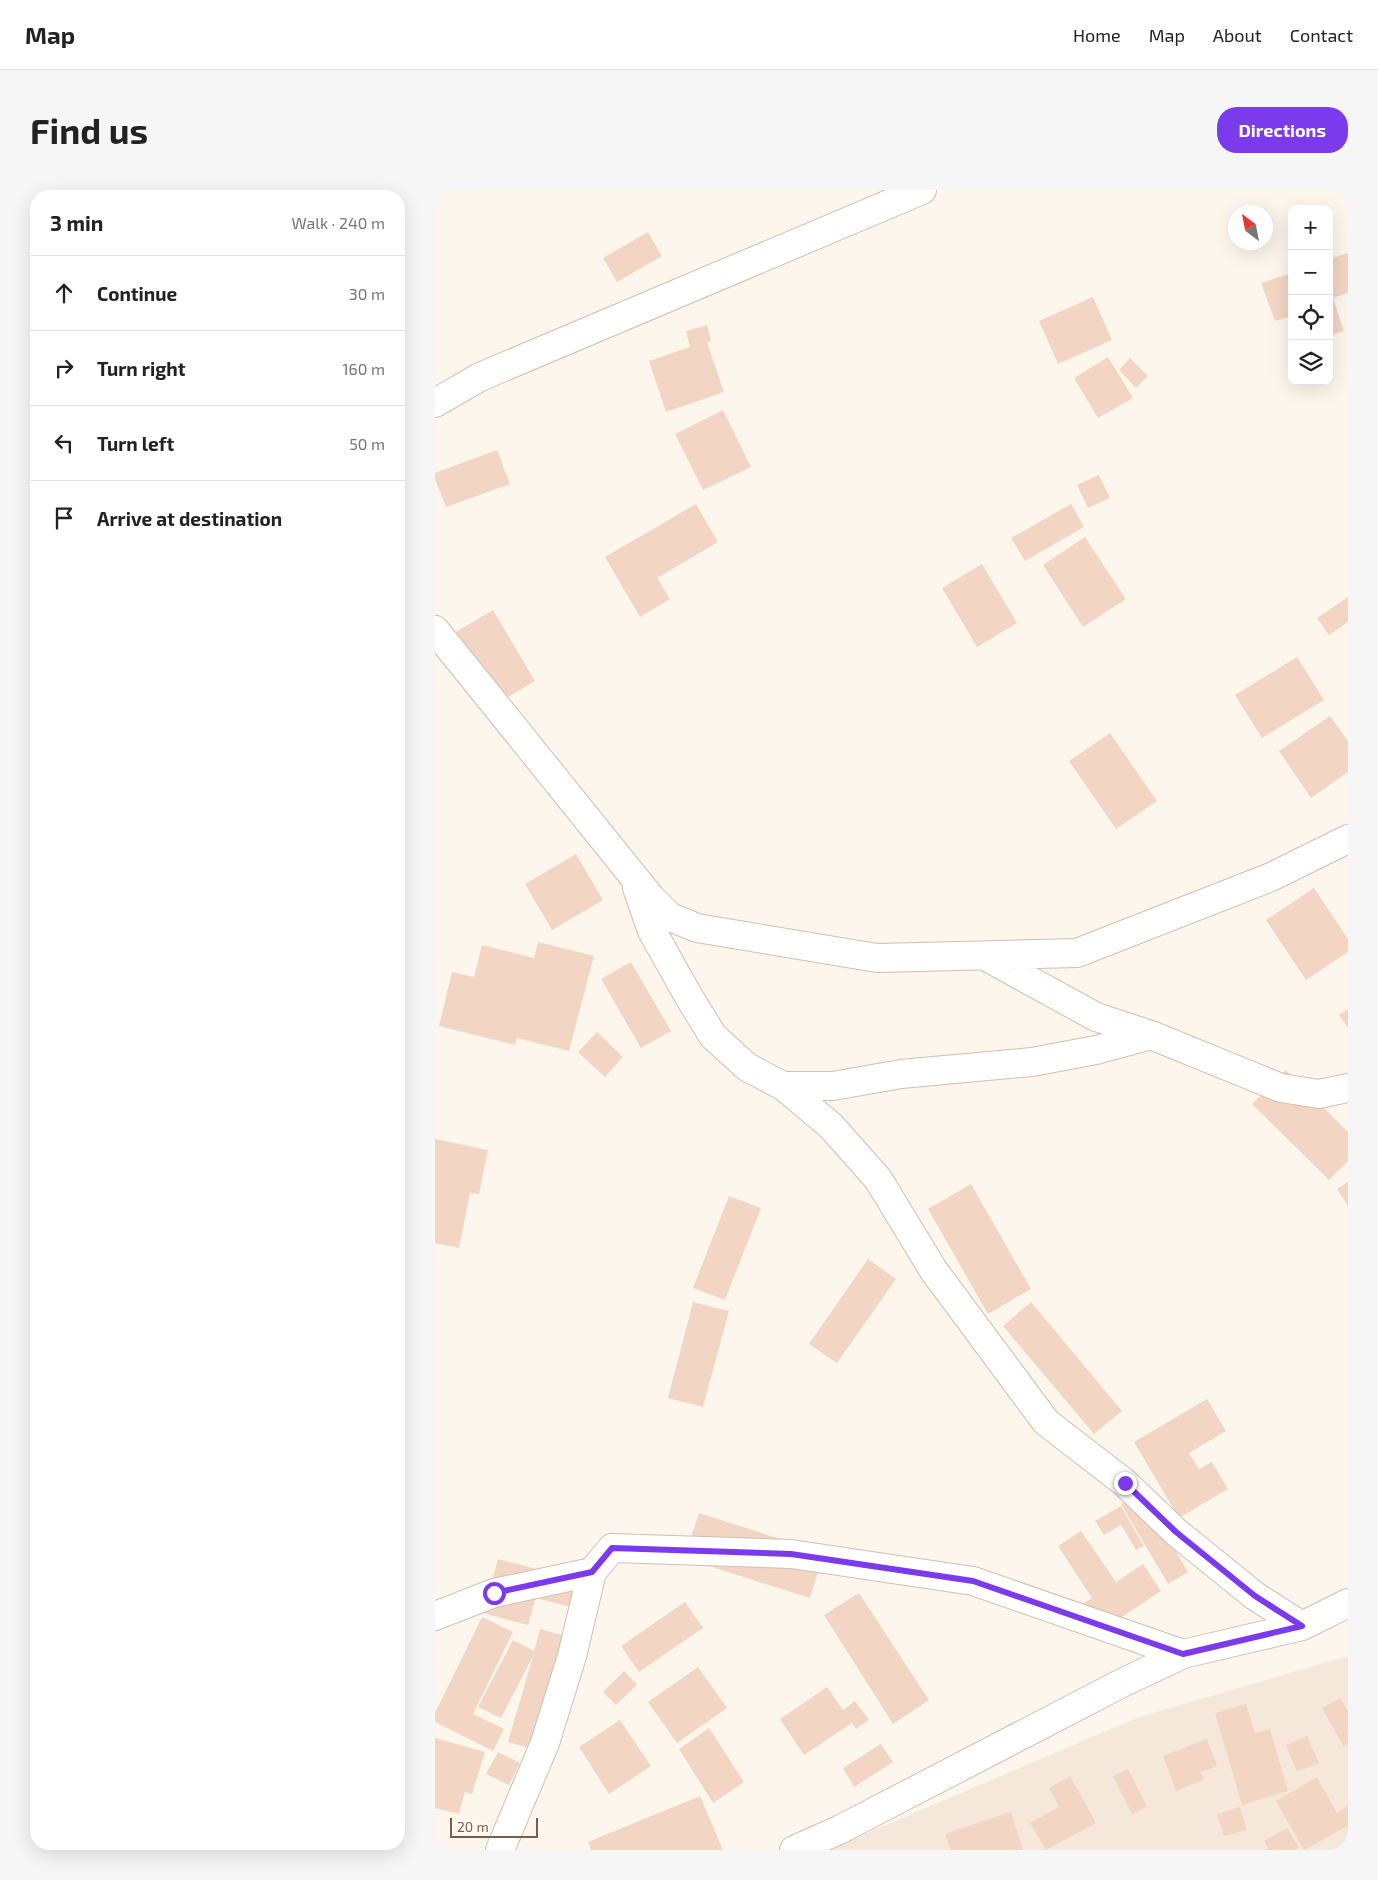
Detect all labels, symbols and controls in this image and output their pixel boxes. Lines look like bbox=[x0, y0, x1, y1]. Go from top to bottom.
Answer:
text: Map bbox=[25, 20, 75, 49]
text: Home bbox=[1073, 24, 1121, 46]
text: Map bbox=[1149, 24, 1185, 46]
text: About bbox=[1213, 24, 1262, 46]
text: Contact bbox=[1290, 24, 1353, 46]
button: Directions bbox=[1217, 107, 1348, 153]
text: Find us bbox=[30, 109, 148, 151]
north arrow bbox=[1228, 205, 1273, 250]
map controls bbox=[1288, 205, 1333, 385]
button: + bbox=[1288, 205, 1333, 250]
text: 3 min bbox=[50, 210, 103, 235]
text: Walk · 240 m bbox=[292, 213, 385, 232]
button: − bbox=[1288, 250, 1333, 295]
icon: ahead bbox=[50, 279, 78, 307]
text: Continue bbox=[97, 282, 177, 305]
text: 30 m bbox=[349, 284, 385, 303]
button: locate bbox=[1288, 295, 1333, 340]
button: layers bbox=[1288, 340, 1333, 385]
icon: right bbox=[50, 354, 78, 382]
text: Turn right bbox=[97, 357, 185, 380]
text: 160 m bbox=[342, 359, 385, 378]
icon: left bbox=[50, 429, 78, 457]
text: Turn left bbox=[97, 432, 174, 455]
text: 50 m bbox=[349, 434, 385, 453]
icon: arrive bbox=[50, 504, 78, 532]
text: Arrive at destination bbox=[97, 507, 282, 530]
route end bbox=[1114, 1472, 1137, 1495]
route start bbox=[483, 1582, 506, 1605]
scale bar bbox=[450, 1815, 537, 1838]
text: 20 m bbox=[457, 1818, 489, 1835]

